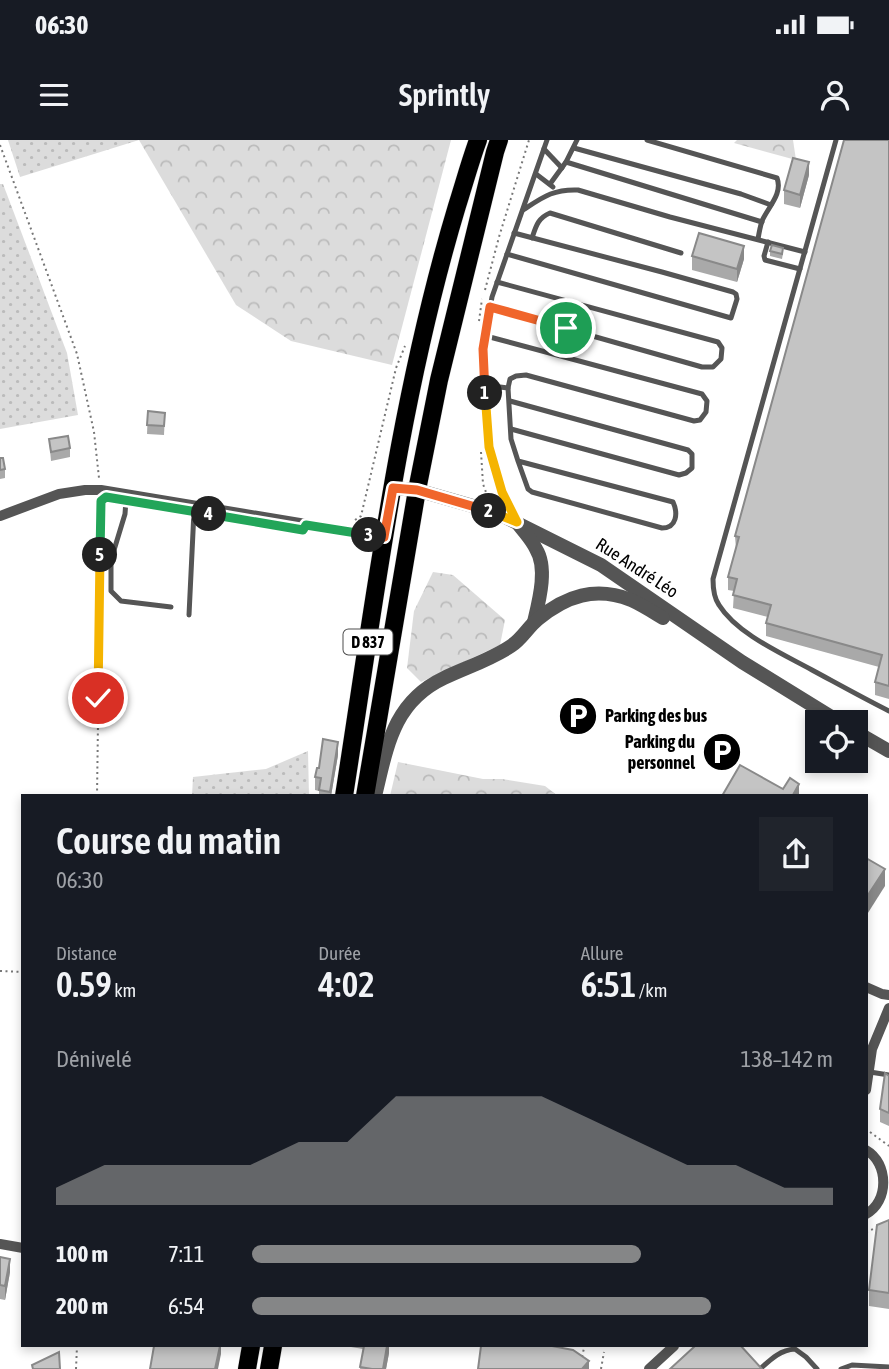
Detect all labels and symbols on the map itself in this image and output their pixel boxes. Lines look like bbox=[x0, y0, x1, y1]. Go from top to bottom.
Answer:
pin bbox=[536, 298, 596, 358]
pin: 1 bbox=[468, 376, 503, 410]
pin: 2 bbox=[472, 494, 506, 528]
pin: 4 bbox=[192, 496, 227, 532]
pin: 3 bbox=[352, 518, 386, 552]
street label: Rue André Léo bbox=[592, 533, 682, 602]
pin: 5 bbox=[82, 538, 118, 572]
road number: D 837 bbox=[344, 629, 392, 654]
pin bbox=[68, 668, 128, 728]
parking icon: Parking des bus bbox=[557, 695, 599, 737]
place label: Parking des bus bbox=[605, 705, 708, 726]
place label: Parking du personnel bbox=[625, 731, 695, 773]
parking icon: Parking du personnel bbox=[701, 731, 743, 773]

